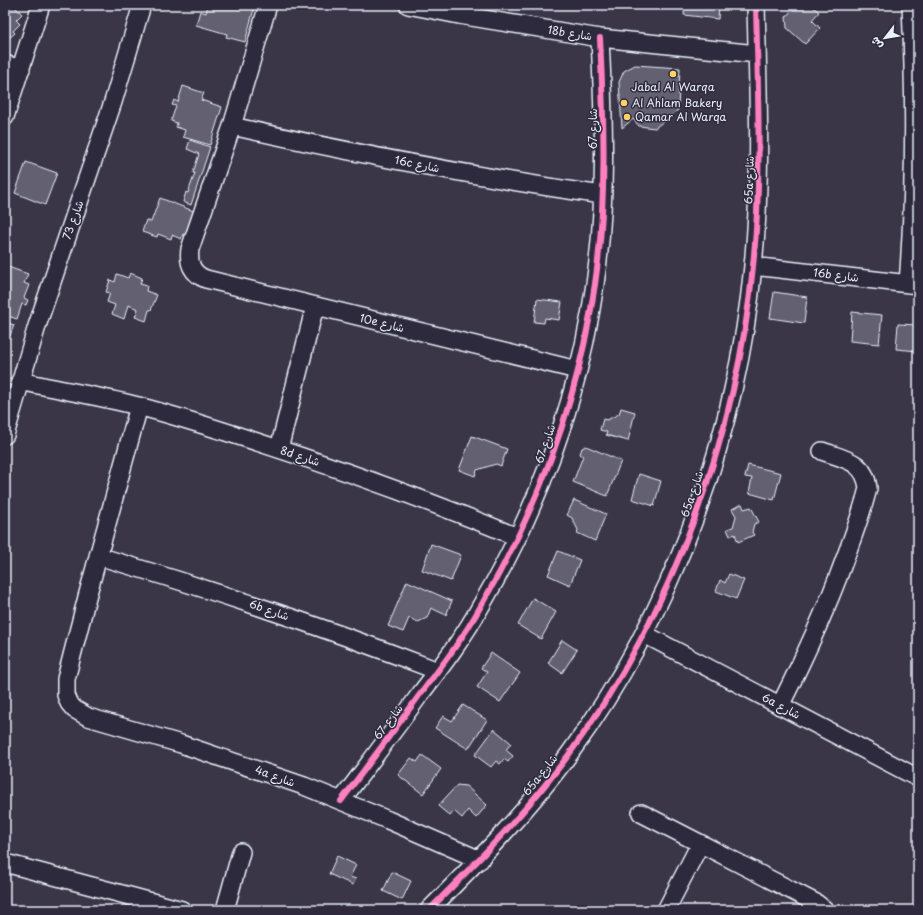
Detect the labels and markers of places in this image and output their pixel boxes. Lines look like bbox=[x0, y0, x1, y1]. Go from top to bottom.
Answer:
marker: Jabal Al Warqa bbox=[668, 69, 678, 79]
place label: Jabal Al Warqa bbox=[631, 78, 715, 95]
place label: Al Ahlam Bakery bbox=[632, 94, 722, 111]
marker: Al Ahlam Bakery bbox=[619, 98, 629, 108]
place label: Qamar Al Warqa bbox=[635, 108, 727, 125]
marker: Qamar Al Warqa bbox=[622, 112, 632, 122]

